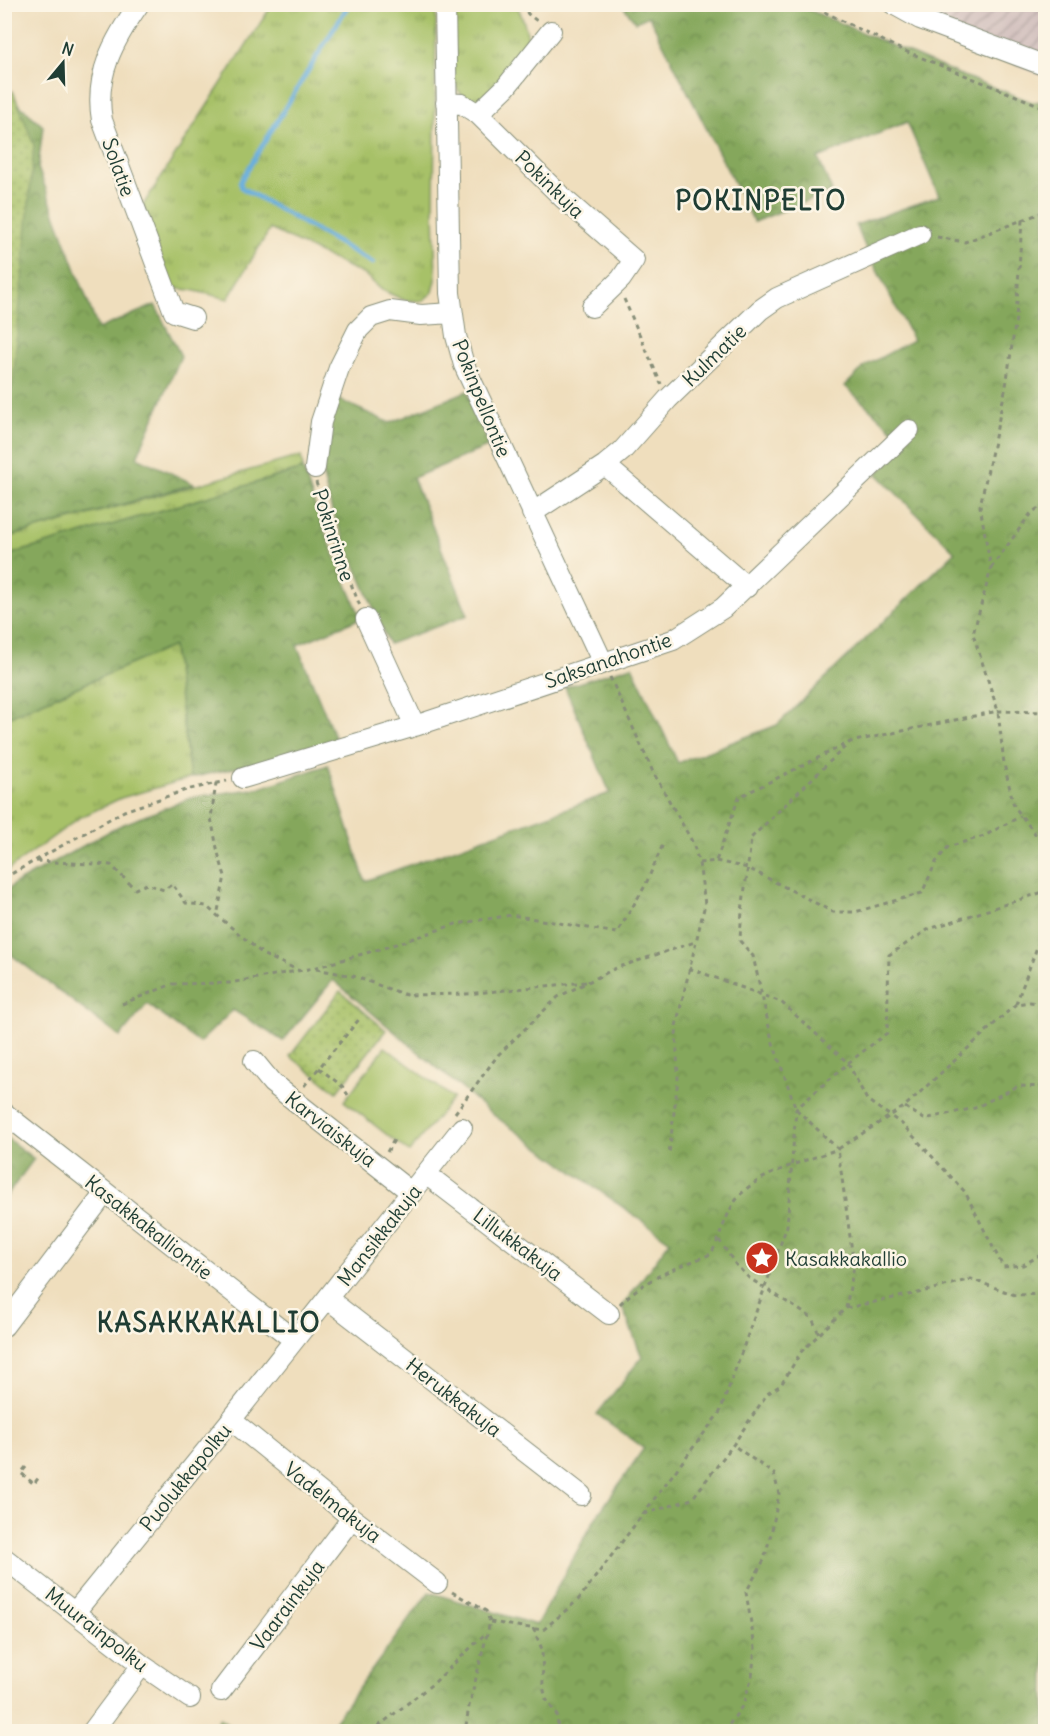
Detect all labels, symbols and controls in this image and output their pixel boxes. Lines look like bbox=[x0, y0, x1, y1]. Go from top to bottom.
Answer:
north arrow bbox=[33, 33, 93, 93]
text: N bbox=[59, 38, 76, 60]
street label: Solatie bbox=[97, 134, 141, 200]
street label: Pokinkuja bbox=[510, 145, 590, 223]
district label: POKINPELTO bbox=[675, 184, 847, 217]
street label: Kulmatie bbox=[677, 318, 751, 392]
street label: Pokinpellontie bbox=[447, 335, 517, 461]
street label: Pokinrinne bbox=[307, 486, 361, 584]
street label: Saksanahontie bbox=[541, 627, 675, 693]
street label: Karviaiskuja bbox=[280, 1086, 382, 1172]
street label: Kasakkakalliontie bbox=[80, 1169, 218, 1285]
street label: Mansikkakuja bbox=[332, 1179, 426, 1291]
street label: Lillukkakuja bbox=[468, 1202, 568, 1286]
place icon: Kasakkakallio bbox=[744, 1240, 780, 1276]
place label: Kasakkakallio bbox=[785, 1246, 907, 1271]
district label: KASAKKAKALLIO bbox=[97, 1306, 321, 1339]
street label: Herukkakuja bbox=[401, 1352, 507, 1442]
street label: Puolukkapolku bbox=[134, 1418, 236, 1536]
street label: Vadelmakuja bbox=[279, 1456, 387, 1548]
street label: Vaarainkuja bbox=[245, 1555, 329, 1655]
street label: Muurainpolku bbox=[41, 1581, 153, 1677]

